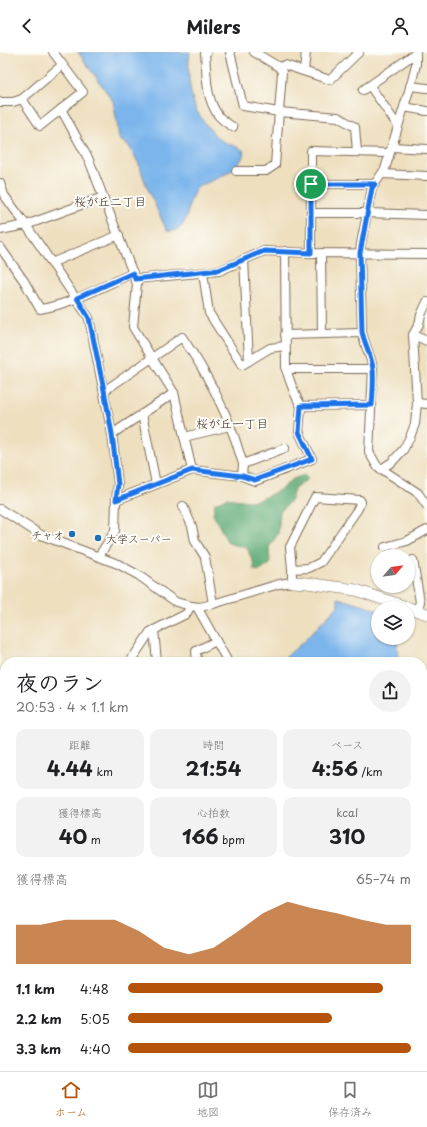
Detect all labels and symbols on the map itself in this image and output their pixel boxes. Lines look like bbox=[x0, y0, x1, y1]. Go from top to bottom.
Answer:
pin bbox=[294, 167, 328, 201]
district label: 桜が丘二丁目 bbox=[74, 192, 146, 210]
district label: 桜が丘一丁目 bbox=[196, 414, 268, 432]
place label: チャオ bbox=[31, 526, 64, 543]
marker: チャオ bbox=[67, 529, 77, 539]
place label: 大学スーパー bbox=[106, 530, 172, 547]
marker: 大学スーパー bbox=[93, 533, 103, 543]
north arrow bbox=[371, 549, 415, 593]

